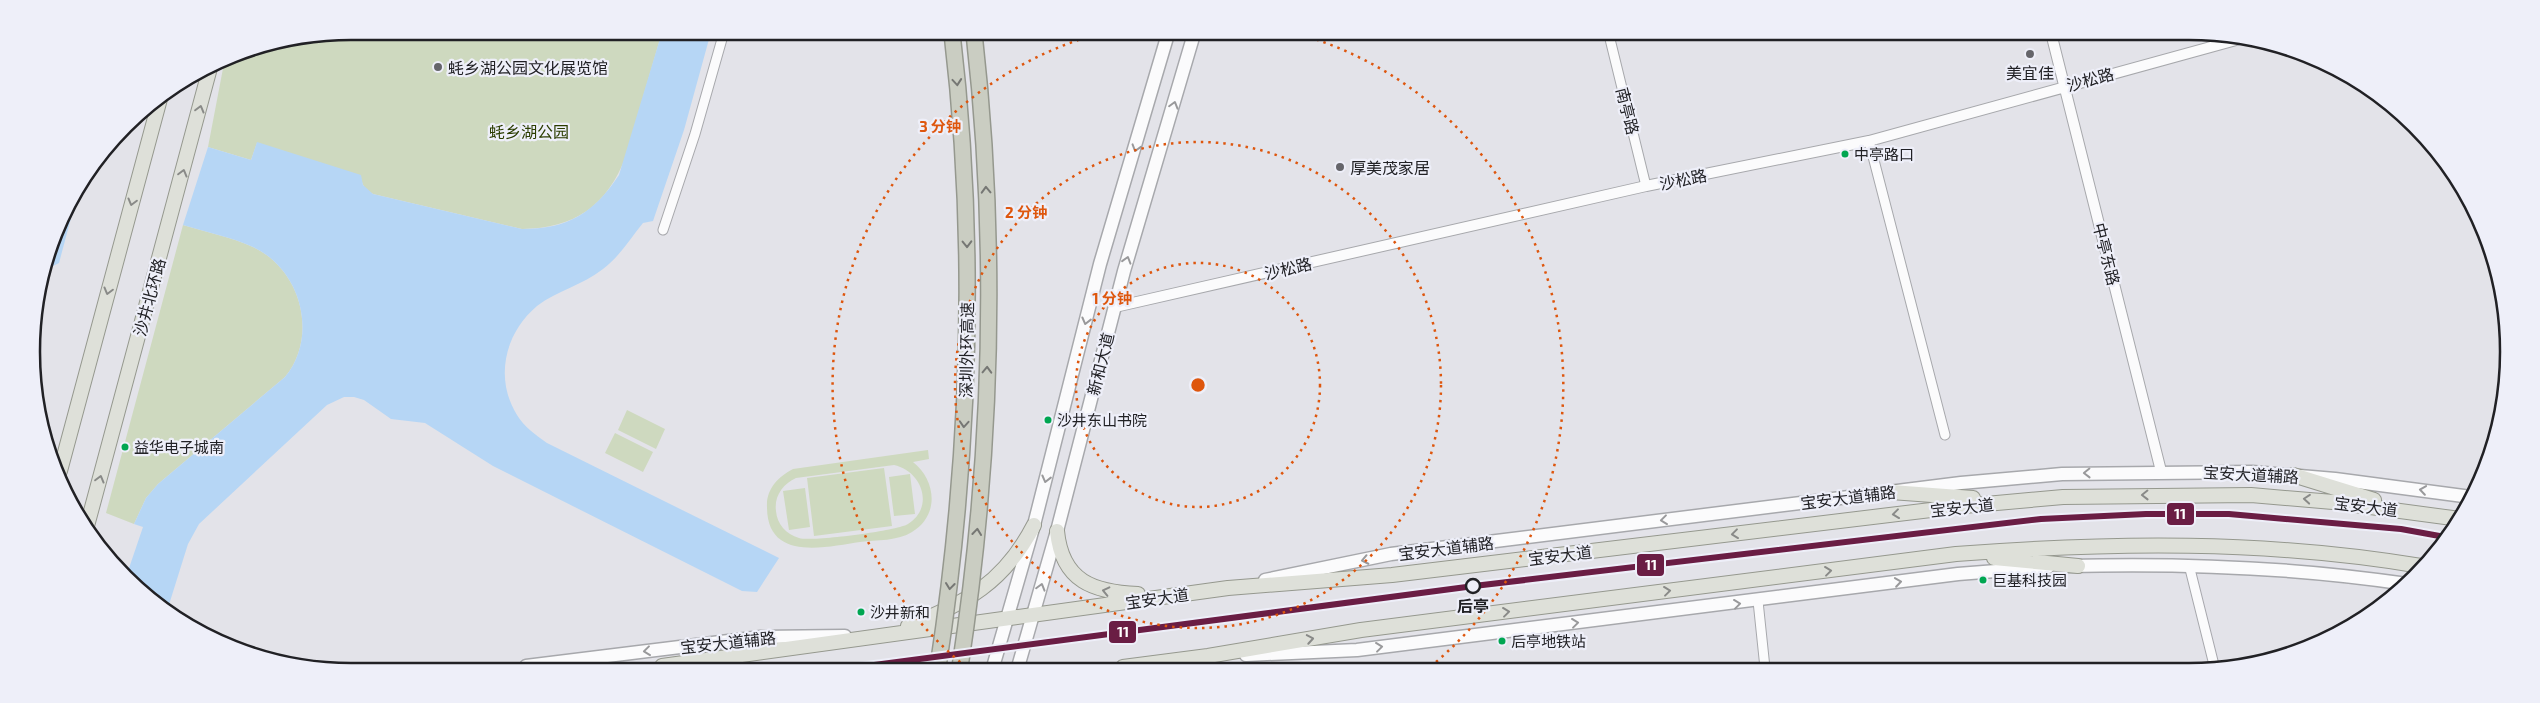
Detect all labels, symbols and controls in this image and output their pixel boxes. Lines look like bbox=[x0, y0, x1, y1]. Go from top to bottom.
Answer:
marker: 美宜佳 bbox=[2024, 48, 2036, 60]
place label: 蚝乡湖公园文化展览馆 bbox=[448, 58, 608, 77]
marker: 蚝乡湖公园文化展览馆 bbox=[432, 61, 444, 73]
place label: 美宜佳 bbox=[2006, 63, 2054, 82]
street label: 沙松路 bbox=[2064, 64, 2116, 94]
one-way arrow bbox=[952, 78, 963, 86]
street label: 南亭路 bbox=[1613, 85, 1643, 137]
one-way arrow bbox=[1168, 101, 1178, 109]
one-way arrow bbox=[195, 106, 205, 114]
text: 3 分钟 bbox=[919, 117, 961, 135]
park label: 蚝乡湖公园 bbox=[489, 122, 569, 141]
one-way arrow bbox=[1131, 144, 1141, 152]
place label: 中亭路口 bbox=[1854, 145, 1914, 163]
marker: 中亭路口 bbox=[1840, 149, 1850, 159]
place label: 厚美茂家居 bbox=[1350, 158, 1430, 177]
marker: 厚美茂家居 bbox=[1334, 161, 1346, 173]
street label: 沙松路 bbox=[1658, 165, 1708, 193]
one-way arrow bbox=[177, 169, 188, 178]
one-way arrow bbox=[981, 185, 991, 193]
one-way arrow bbox=[127, 198, 138, 207]
text: 2 分钟 bbox=[1005, 203, 1047, 221]
street label: 中亭东路 bbox=[2090, 221, 2124, 287]
one-way arrow bbox=[962, 240, 972, 248]
street label: 沙松路 bbox=[1262, 253, 1314, 283]
street label: 沙井北环路 bbox=[129, 256, 169, 338]
one-way arrow bbox=[1122, 257, 1132, 265]
one-way arrow bbox=[103, 287, 114, 296]
text: 1 分钟 bbox=[1092, 289, 1132, 307]
street label: 深圳外环高速 bbox=[956, 302, 976, 398]
one-way arrow bbox=[1081, 316, 1091, 325]
street label: 新和大道 bbox=[1083, 331, 1117, 397]
one-way arrow bbox=[982, 365, 993, 373]
centre of rings bbox=[1189, 376, 1207, 394]
place label: 沙井东山书院 bbox=[1057, 411, 1147, 429]
marker: 沙井东山书院 bbox=[1043, 415, 1053, 425]
one-way arrow bbox=[958, 420, 969, 428]
place label: 益华电子城南 bbox=[134, 438, 224, 456]
marker: 益华电子城南 bbox=[120, 442, 130, 452]
street label: 宝安大道辅路 bbox=[2203, 462, 2299, 486]
one-way arrow bbox=[2082, 468, 2090, 478]
one-way arrow bbox=[94, 474, 105, 483]
one-way arrow bbox=[1041, 474, 1052, 483]
street label: 宝安大道辅路 bbox=[1799, 482, 1897, 512]
one-way arrow bbox=[2419, 486, 2427, 496]
one-way arrow bbox=[2141, 489, 2149, 500]
street label: 宝安大道 bbox=[2333, 493, 2399, 519]
street label: 宝安大道 bbox=[1929, 494, 1995, 520]
one-way arrow bbox=[2303, 494, 2311, 505]
line badge: 11 bbox=[2166, 502, 2195, 526]
text: 11 bbox=[2174, 505, 2186, 522]
one-way arrow bbox=[1892, 508, 1900, 519]
one-way arrow bbox=[1660, 514, 1668, 525]
one-way arrow bbox=[971, 527, 982, 535]
one-way arrow bbox=[1730, 528, 1738, 539]
street label: 宝安大道辅路 bbox=[1397, 533, 1495, 563]
street label: 宝安大道 bbox=[1527, 542, 1593, 568]
line badge: 11 bbox=[1636, 553, 1665, 577]
one-way arrow bbox=[1360, 554, 1369, 565]
text: 11 bbox=[1645, 556, 1657, 573]
one-way arrow bbox=[1824, 566, 1832, 576]
place label: 巨基科技园 bbox=[1992, 571, 2067, 589]
marker: 巨基科技园 bbox=[1978, 575, 1988, 585]
marker: 后亭 bbox=[1465, 578, 1481, 594]
one-way arrow bbox=[1893, 578, 1902, 588]
one-way arrow bbox=[945, 581, 955, 590]
one-way arrow bbox=[1036, 583, 1046, 591]
street label: 宝安大道 bbox=[1124, 584, 1190, 612]
one-way arrow bbox=[1101, 586, 1110, 597]
one-way arrow bbox=[1663, 586, 1671, 597]
place label: 后亭 bbox=[1457, 596, 1489, 615]
one-way arrow bbox=[1733, 599, 1741, 610]
place label: 沙井新和 bbox=[870, 603, 930, 621]
marker: 沙井新和 bbox=[856, 607, 866, 617]
one-way arrow bbox=[1501, 607, 1510, 617]
one-way arrow bbox=[1572, 618, 1580, 629]
line badge: 11 bbox=[1108, 620, 1137, 644]
text: 11 bbox=[1117, 623, 1129, 640]
street label: 宝安大道辅路 bbox=[679, 628, 777, 656]
place label: 后亭地铁站 bbox=[1511, 632, 1586, 650]
one-way arrow bbox=[1306, 634, 1314, 644]
marker: 后亭地铁站 bbox=[1497, 636, 1507, 646]
one-way arrow bbox=[1375, 642, 1383, 653]
one-way arrow bbox=[643, 645, 651, 656]

